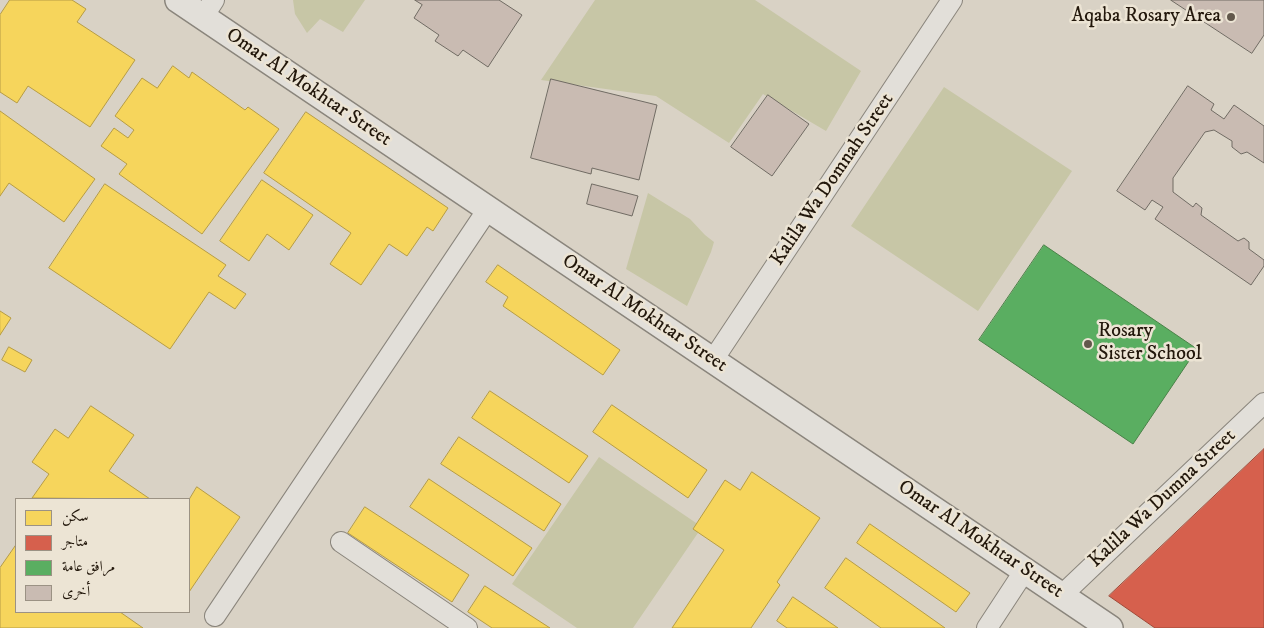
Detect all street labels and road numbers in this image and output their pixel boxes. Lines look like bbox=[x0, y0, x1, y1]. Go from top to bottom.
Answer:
street label: Omar Al Mokhtar Street bbox=[221, 24, 395, 152]
street label: Kalila Wa Domnah Street bbox=[766, 89, 900, 271]
street label: Omar Al Mokhtar Street bbox=[557, 250, 731, 378]
street label: Kalila Wa Dumna Street bbox=[1084, 425, 1242, 573]
street label: Omar Al Mokhtar Street bbox=[893, 476, 1067, 604]

